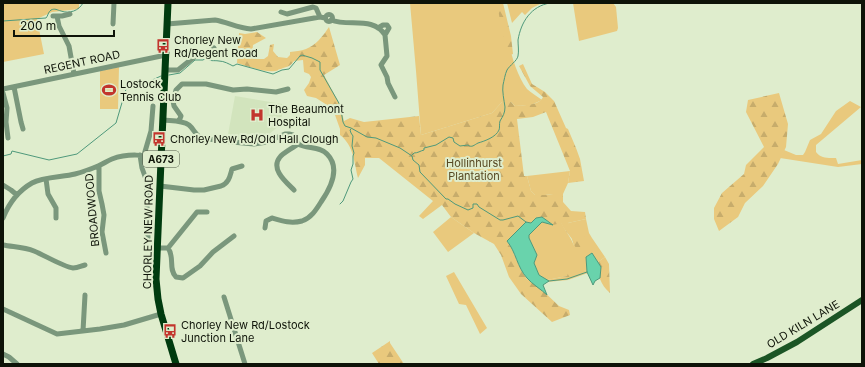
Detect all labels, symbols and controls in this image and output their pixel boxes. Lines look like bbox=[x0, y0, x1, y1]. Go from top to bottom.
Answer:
scale bar bbox=[14, 12, 114, 38]
text: 200 m bbox=[20, 18, 56, 33]
place label: Chorley New Rd/Regent Road bbox=[174, 33, 258, 60]
bus stop icon: Chorley New Rd/Regent Road bbox=[155, 38, 171, 54]
street label: REGENT ROAD bbox=[43, 47, 121, 77]
place label: Lostock Tennis Club bbox=[120, 77, 181, 104]
sports icon: Lostock Tennis Club bbox=[101, 82, 117, 98]
place label: The Beaumont Hospital bbox=[268, 102, 344, 129]
hospital icon: The Beaumont Hospital bbox=[249, 107, 265, 123]
bus stop icon: Chorley New Rd/Old Hall Clough bbox=[151, 131, 167, 147]
place label: Chorley New Rd/Old Hall Clough bbox=[170, 132, 339, 146]
road number: A673 bbox=[143, 151, 179, 167]
park label: Hollinhurst Plantation bbox=[446, 156, 502, 183]
street label: BROADWOOD bbox=[82, 173, 102, 247]
street label: CHORLEY NEW ROAD bbox=[140, 175, 156, 289]
street label: OLD KILN LANE bbox=[764, 297, 842, 351]
place label: Chorley New Rd/Lostock Junction Lane bbox=[181, 318, 310, 345]
bus stop icon: Chorley New Rd/Lostock Junction Lane bbox=[162, 323, 178, 339]

